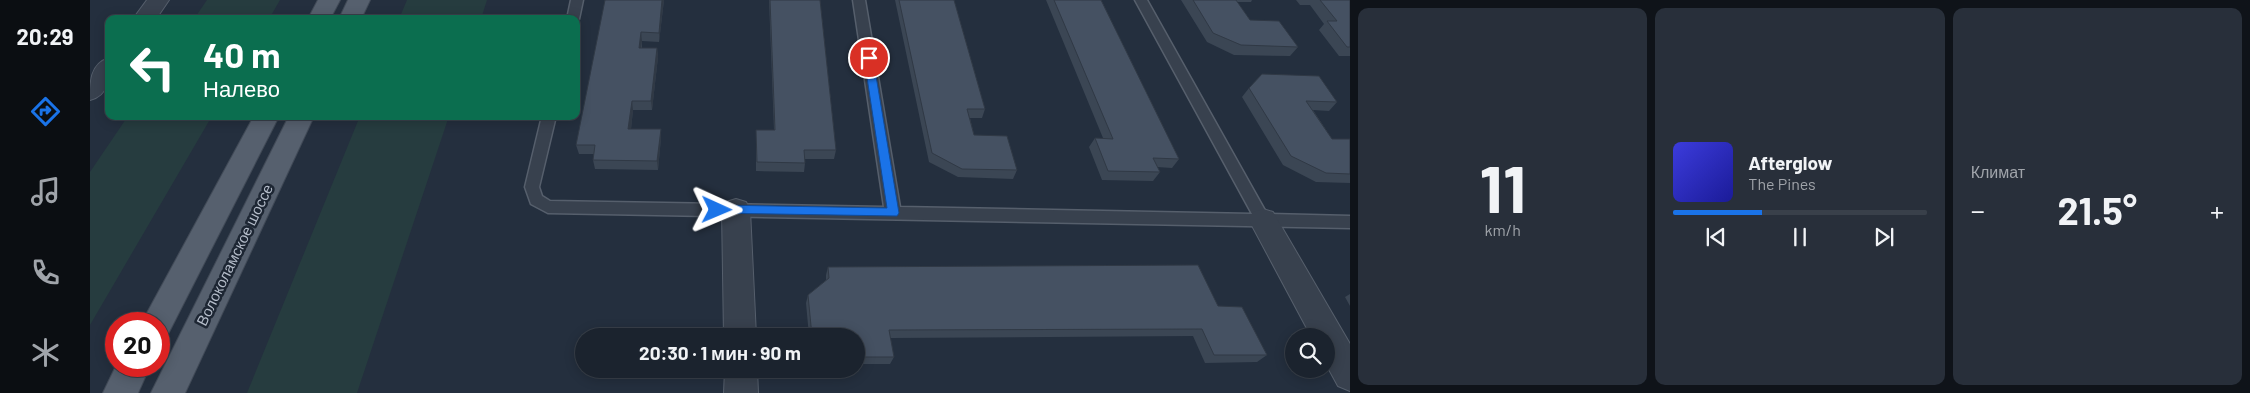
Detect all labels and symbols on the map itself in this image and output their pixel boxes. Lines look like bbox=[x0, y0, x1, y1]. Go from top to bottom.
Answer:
pin bbox=[848, 37, 890, 79]
street label: Волоколамское шоссе bbox=[192, 181, 276, 328]
position arrow bbox=[690, 183, 742, 235]
speed limit sign: 20 bbox=[105, 312, 170, 377]

